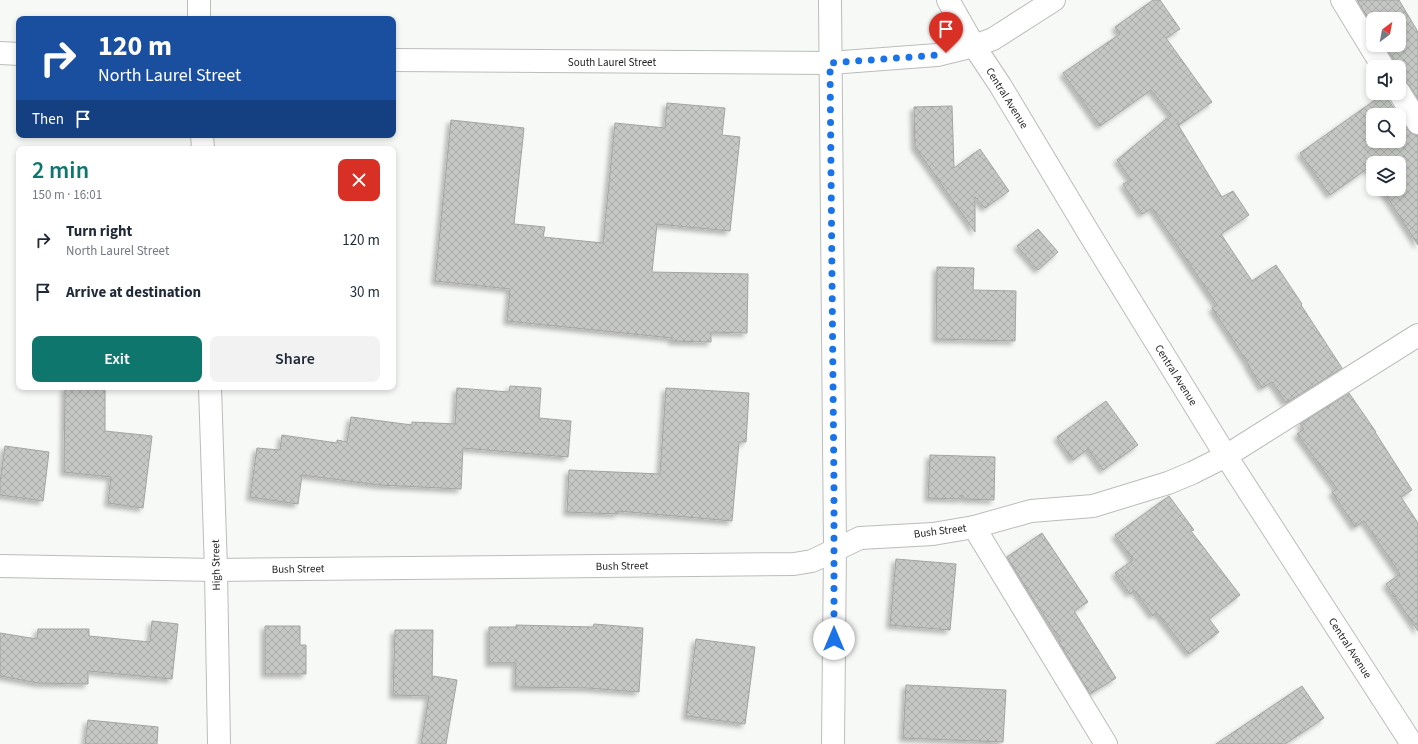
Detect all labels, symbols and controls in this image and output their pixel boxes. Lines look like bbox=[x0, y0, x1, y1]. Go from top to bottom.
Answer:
pin bbox=[929, 12, 963, 53]
north arrow bbox=[1366, 12, 1406, 52]
map controls bbox=[1366, 12, 1406, 196]
icon: arrive bbox=[935, 18, 957, 40]
text: 120 m bbox=[98, 26, 172, 66]
icon: right bbox=[32, 32, 84, 84]
street label: South Laurel Street bbox=[568, 55, 656, 70]
button: sound bbox=[1366, 60, 1406, 100]
text: North Laurel Street bbox=[98, 63, 241, 88]
street label: Central Avenue bbox=[982, 65, 1032, 132]
icon: arrive bbox=[72, 108, 94, 130]
button: search bbox=[1366, 108, 1406, 148]
text: Then bbox=[32, 109, 64, 130]
text: 2 min bbox=[32, 153, 89, 188]
button: layers bbox=[1366, 156, 1406, 196]
button: close bbox=[338, 159, 380, 201]
text: 150 m · 16:01 bbox=[32, 186, 102, 204]
text: Turn right bbox=[66, 221, 132, 242]
icon: right bbox=[32, 229, 54, 251]
text: 120 m bbox=[342, 230, 380, 251]
text: North Laurel Street bbox=[66, 242, 169, 260]
icon: arrive bbox=[32, 281, 54, 303]
text: Arrive at destination bbox=[66, 282, 201, 303]
text: 30 m bbox=[350, 282, 380, 303]
button: Exit bbox=[32, 336, 202, 382]
button: Share bbox=[210, 336, 380, 382]
street label: Central Avenue bbox=[1151, 342, 1201, 409]
street label: Bush Street bbox=[913, 520, 967, 542]
street label: High Street bbox=[208, 539, 224, 591]
street label: Bush Street bbox=[595, 558, 649, 574]
street label: Bush Street bbox=[271, 561, 325, 577]
street label: Central Avenue bbox=[1325, 615, 1376, 682]
position arrow bbox=[813, 618, 855, 660]

